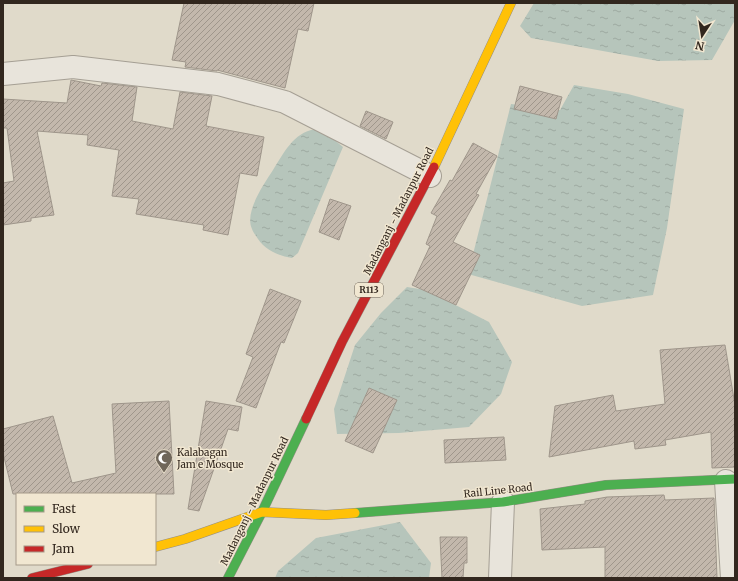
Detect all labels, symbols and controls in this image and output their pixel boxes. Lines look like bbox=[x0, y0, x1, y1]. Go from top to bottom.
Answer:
north arrow bbox=[682, 16, 722, 56]
text: N bbox=[694, 38, 706, 54]
street label: Madanganj - Madanpur Road bbox=[361, 145, 436, 277]
road number: R113 bbox=[355, 283, 383, 297]
street label: Madanganj - Madanpur Road bbox=[218, 435, 291, 568]
place label: Kalabagan Jam e Mosque bbox=[176, 446, 244, 471]
mosque icon: Kalabagan Jam e Mosque bbox=[154, 448, 174, 473]
street label: Rail Line Road bbox=[463, 480, 533, 501]
legend bbox=[16, 493, 156, 565]
text: Fast bbox=[52, 501, 76, 516]
text: Slow bbox=[52, 521, 81, 536]
text: Jam bbox=[51, 541, 75, 556]

